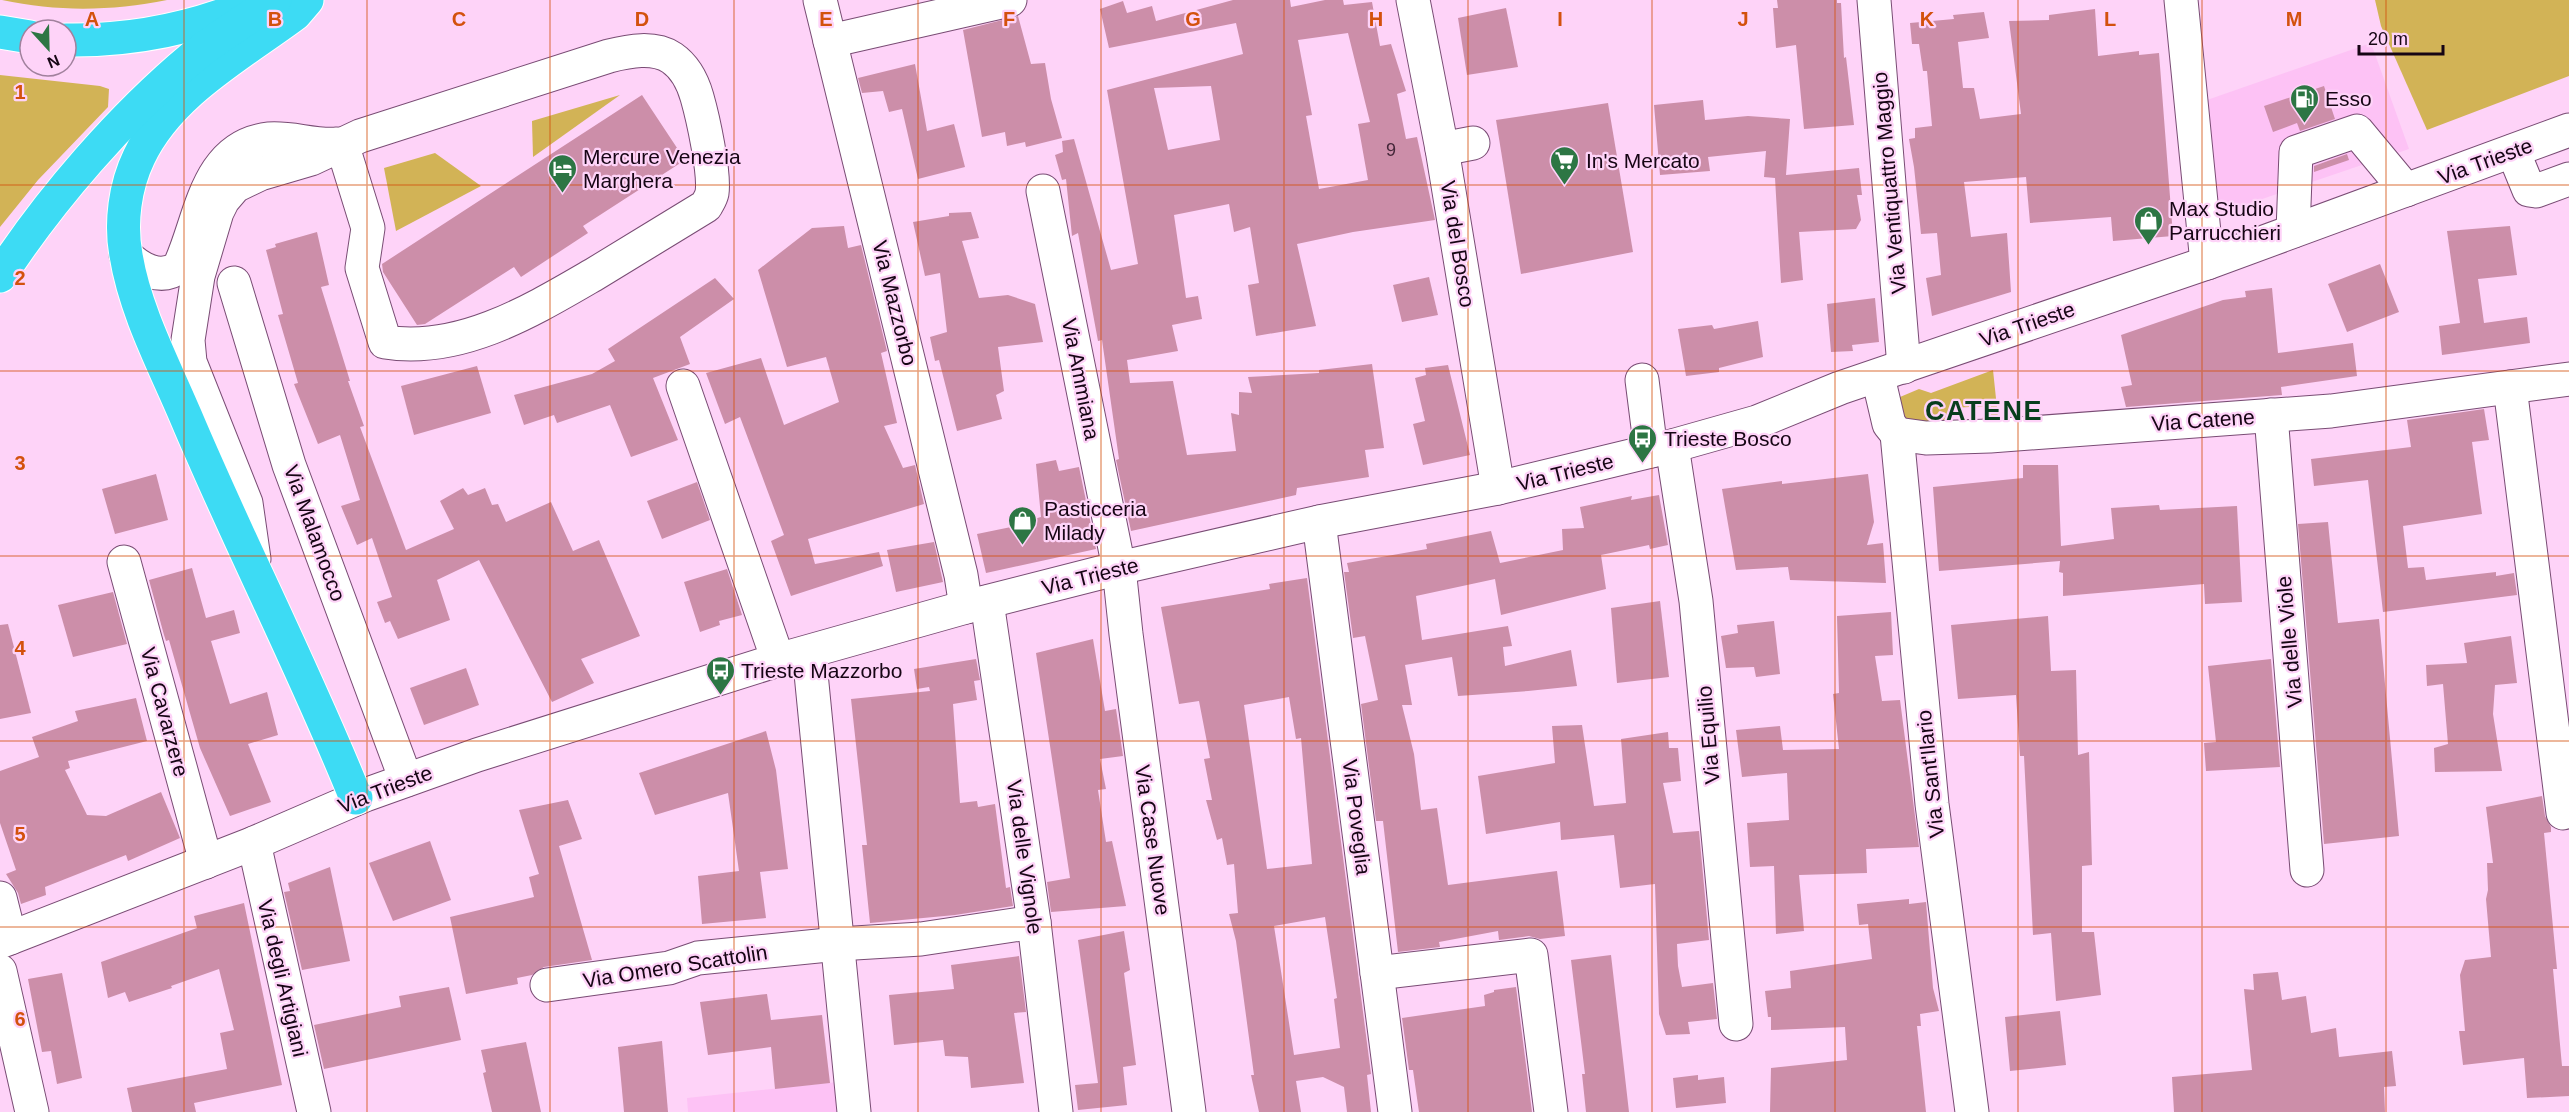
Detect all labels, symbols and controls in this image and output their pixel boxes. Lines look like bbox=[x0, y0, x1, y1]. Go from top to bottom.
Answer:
text: A bbox=[85, 8, 99, 30]
text: B bbox=[268, 8, 282, 30]
text: C bbox=[452, 8, 466, 30]
text: D bbox=[635, 8, 649, 30]
text: E bbox=[819, 8, 833, 30]
text: F bbox=[1003, 8, 1015, 30]
text: G bbox=[1185, 8, 1201, 30]
text: H bbox=[1369, 8, 1383, 30]
text: I bbox=[1557, 8, 1563, 30]
text: J bbox=[1737, 8, 1749, 30]
text: K bbox=[1920, 8, 1935, 30]
text: L bbox=[2104, 8, 2116, 30]
text: M bbox=[2286, 8, 2302, 30]
north arrow bbox=[18, 18, 78, 78]
scale bar bbox=[2359, 18, 2443, 56]
text: 20 m bbox=[2368, 29, 2408, 49]
text: N bbox=[45, 51, 62, 71]
street label: Via Ventiquattro Maggio bbox=[1868, 71, 1910, 295]
text: 1 bbox=[14, 81, 26, 103]
fuel station icon: Esso bbox=[2288, 82, 2320, 124]
place label: Esso bbox=[2325, 87, 2372, 110]
street label: Via Trieste bbox=[2435, 133, 2535, 189]
house number: 9 bbox=[1386, 140, 1396, 160]
supermarket icon: In's Mercato bbox=[1549, 144, 1581, 186]
place label: Mercure Venezia Marghera bbox=[583, 145, 741, 192]
place label: In's Mercato bbox=[1586, 149, 1700, 172]
hotel icon: Mercure Venezia Marghera bbox=[546, 152, 578, 194]
street label: Via del Bosco bbox=[1437, 179, 1479, 309]
place label: Max Studio Parrucchieri bbox=[2169, 197, 2281, 244]
shop icon: Max Studio Parrucchieri bbox=[2132, 204, 2164, 246]
street label: Via Mazzorbo bbox=[868, 238, 922, 368]
text: 2 bbox=[14, 267, 26, 289]
street label: Via Trieste bbox=[1977, 297, 2077, 351]
street label: Via Ammiana bbox=[1058, 316, 1104, 442]
district label: CATENE bbox=[1925, 396, 2043, 426]
street label: Via Catene bbox=[2151, 405, 2255, 435]
bus stop icon: Trieste Bosco bbox=[1627, 422, 1659, 464]
place label: Trieste Bosco bbox=[1664, 427, 1792, 450]
street label: Via Trieste bbox=[1514, 449, 1616, 495]
text: 3 bbox=[14, 452, 26, 474]
street label: Via Malamocco bbox=[280, 462, 350, 604]
place label: Pasticceria Milady bbox=[1044, 497, 1147, 544]
shop icon: Pasticceria Milady bbox=[1007, 504, 1039, 546]
street label: Via Trieste bbox=[1039, 553, 1141, 599]
street label: Via delle Viole bbox=[2272, 575, 2306, 709]
text: 4 bbox=[14, 637, 26, 659]
street label: Via Cavarzere bbox=[137, 645, 193, 779]
bus stop icon: Trieste Mazzorbo bbox=[704, 654, 736, 696]
place label: Trieste Mazzorbo bbox=[741, 659, 902, 682]
street label: Via Equilio bbox=[1692, 685, 1724, 785]
street label: Via Sant'Ilario bbox=[1912, 709, 1948, 839]
street label: Via Poveglia bbox=[1338, 758, 1376, 876]
street label: Via Trieste bbox=[335, 761, 435, 817]
street label: Via Case Nuove bbox=[1131, 763, 1175, 917]
street label: Via delle Vignole bbox=[1003, 778, 1047, 936]
text: 5 bbox=[14, 823, 26, 845]
street label: Via degli Artigiani bbox=[254, 897, 312, 1059]
street label: Via Omero Scattolin bbox=[581, 940, 769, 992]
text: 6 bbox=[14, 1008, 26, 1030]

